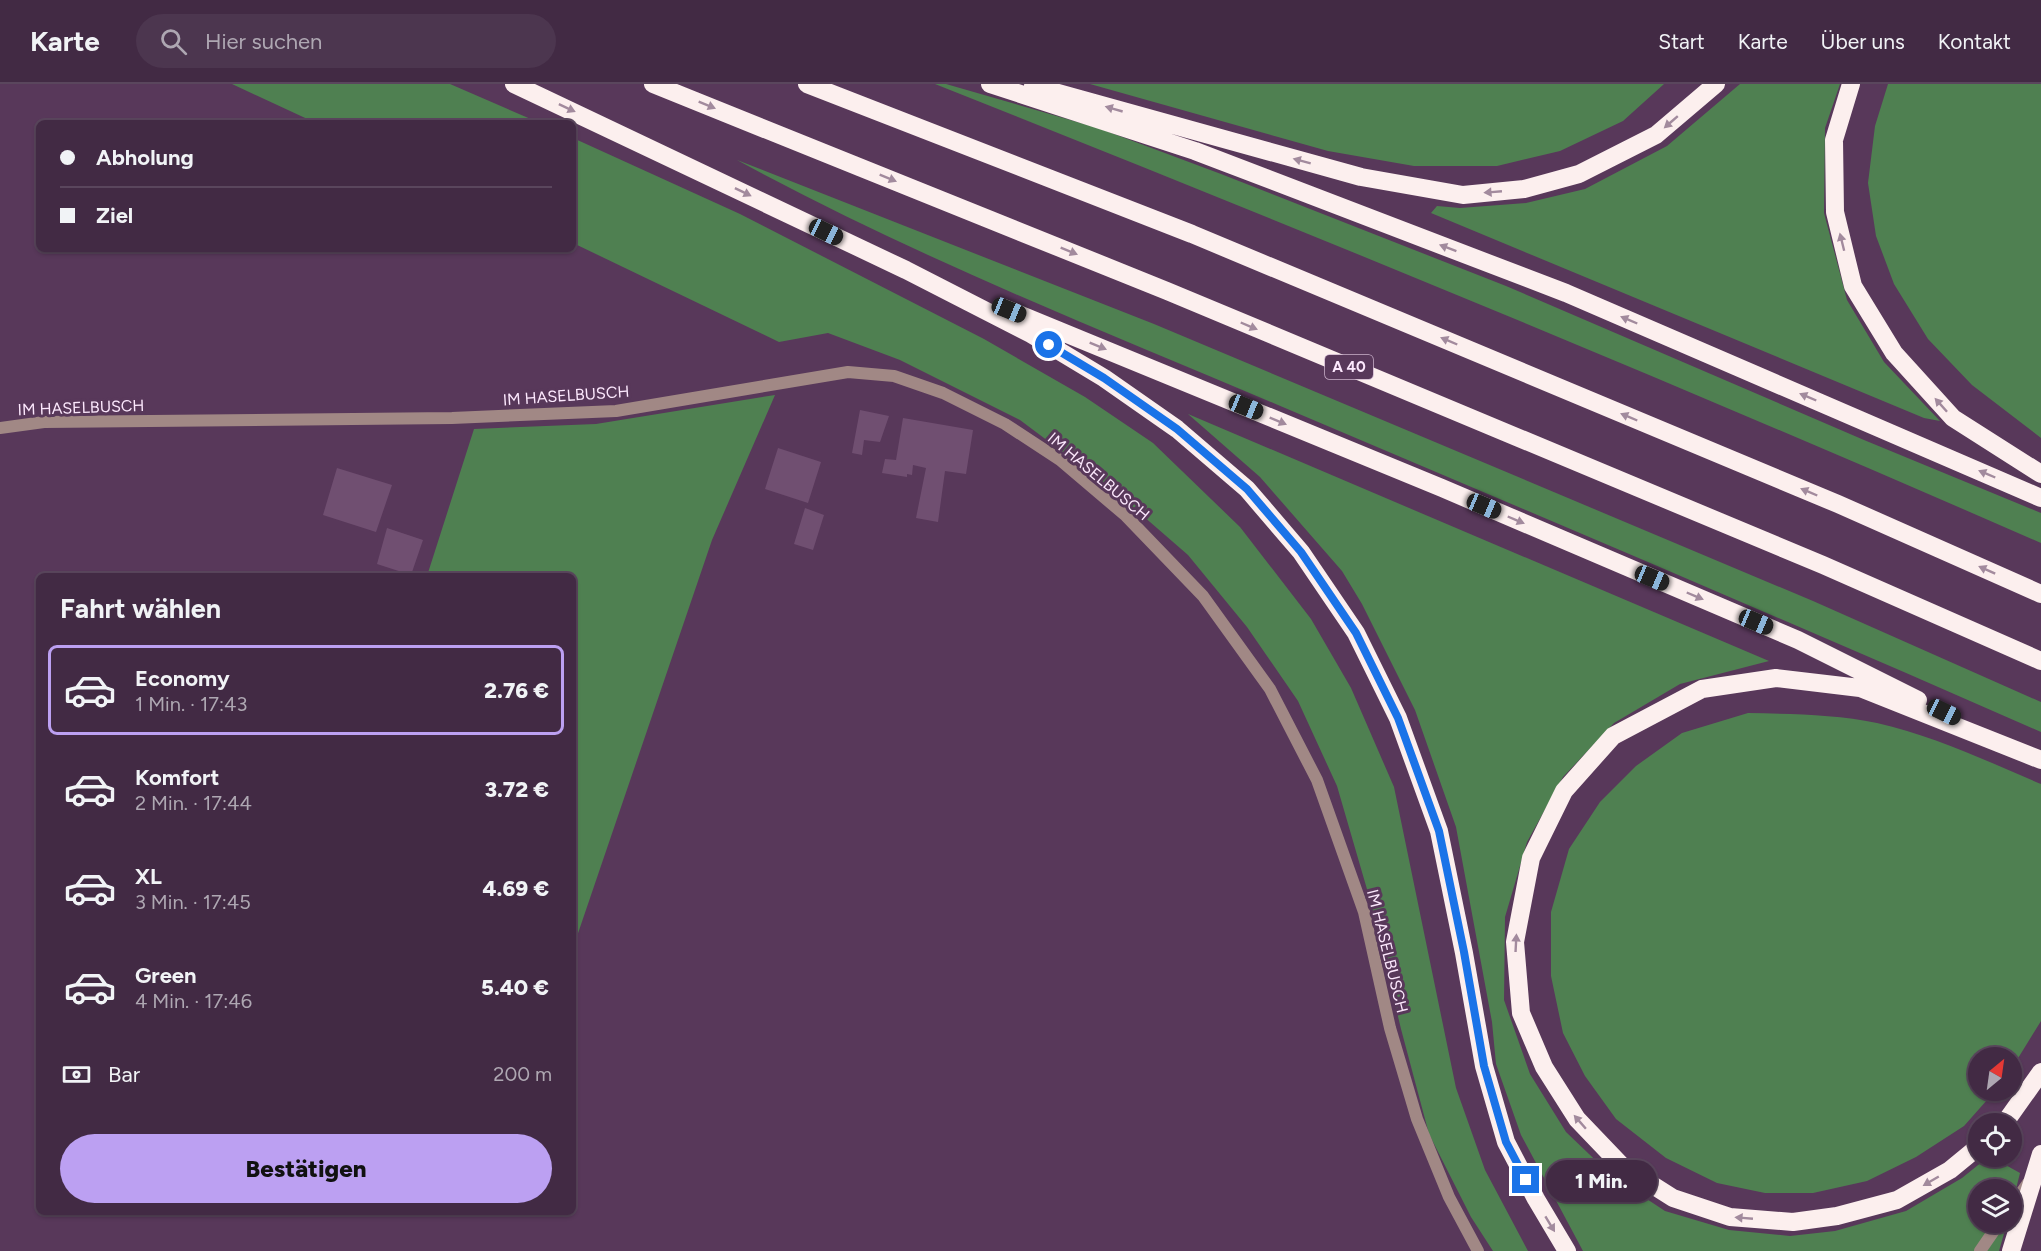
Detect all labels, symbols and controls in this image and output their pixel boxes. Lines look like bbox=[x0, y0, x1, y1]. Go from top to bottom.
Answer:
search box bbox=[136, 14, 556, 68]
text: Karte bbox=[30, 24, 100, 58]
icon: search bbox=[157, 25, 190, 58]
text: Hier suchen bbox=[205, 28, 322, 55]
text: Start bbox=[1658, 29, 1705, 54]
text: Karte bbox=[1738, 29, 1788, 54]
text: Über uns bbox=[1821, 29, 1905, 54]
text: Kontakt bbox=[1938, 29, 2011, 54]
one-way arrow bbox=[699, 100, 717, 110]
one-way arrow bbox=[558, 104, 576, 114]
one-way arrow bbox=[1104, 104, 1122, 113]
one-way arrow bbox=[1664, 115, 1679, 128]
text: Abholung bbox=[96, 144, 194, 171]
one-way arrow bbox=[1292, 155, 1311, 165]
one-way arrow bbox=[879, 174, 897, 183]
one-way arrow bbox=[735, 187, 752, 197]
one-way arrow bbox=[1483, 187, 1502, 197]
text: Ziel bbox=[96, 202, 133, 229]
car bbox=[806, 216, 846, 248]
one-way arrow bbox=[1837, 232, 1846, 250]
one-way arrow bbox=[1439, 242, 1457, 252]
one-way arrow bbox=[1060, 247, 1078, 256]
car bbox=[989, 295, 1029, 325]
one-way arrow bbox=[1620, 315, 1638, 325]
one-way arrow bbox=[1241, 321, 1258, 330]
route start bbox=[1035, 331, 1062, 358]
one-way arrow bbox=[1440, 336, 1458, 345]
one-way arrow bbox=[1089, 341, 1107, 351]
road number: A 40 bbox=[1325, 355, 1373, 379]
street label: IM HASELBUSCH bbox=[502, 382, 630, 409]
car bbox=[1226, 392, 1266, 422]
one-way arrow bbox=[1799, 392, 1817, 402]
street label: IM HASELBUSCH bbox=[17, 396, 145, 419]
one-way arrow bbox=[1935, 399, 1949, 413]
one-way arrow bbox=[1620, 412, 1638, 421]
one-way arrow bbox=[1269, 416, 1287, 426]
street label: IM HASELBUSCH bbox=[1044, 428, 1153, 524]
one-way arrow bbox=[1979, 470, 1996, 479]
one-way arrow bbox=[1800, 487, 1818, 496]
car bbox=[1464, 491, 1504, 521]
one-way arrow bbox=[1507, 515, 1525, 525]
car bbox=[1632, 563, 1672, 593]
one-way arrow bbox=[1978, 565, 1996, 575]
text: Fahrt wählen bbox=[60, 592, 221, 625]
one-way arrow bbox=[1687, 592, 1704, 601]
car bbox=[1736, 607, 1776, 637]
icon: car bbox=[63, 663, 117, 717]
text: Economy bbox=[135, 665, 230, 692]
text: 2.76 € bbox=[484, 677, 549, 704]
text: 1 Min. · 17:43 bbox=[135, 692, 247, 716]
car bbox=[1924, 696, 1964, 728]
icon: car bbox=[63, 762, 117, 816]
text: Komfort bbox=[135, 764, 219, 791]
text: 3.72 € bbox=[485, 776, 549, 803]
text: 2 Min. · 17:44 bbox=[135, 791, 252, 815]
icon: car bbox=[63, 861, 117, 915]
text: XL bbox=[135, 863, 162, 890]
text: 4.69 € bbox=[483, 875, 549, 902]
street label: IM HASELBUSCH bbox=[1363, 887, 1412, 1015]
text: 3 Min. · 17:45 bbox=[135, 890, 251, 914]
one-way arrow bbox=[1512, 933, 1521, 952]
icon: car bbox=[63, 960, 117, 1014]
text: Green bbox=[135, 962, 197, 989]
text: 5.40 € bbox=[481, 974, 549, 1001]
text: 4 Min. · 17:46 bbox=[135, 989, 252, 1013]
north arrow bbox=[1968, 1047, 2022, 1101]
map controls bbox=[1968, 1047, 2022, 1233]
icon: cash bbox=[60, 1058, 93, 1091]
text: Bar bbox=[108, 1061, 140, 1088]
text: 200 m bbox=[493, 1062, 552, 1086]
button: locate bbox=[1968, 1113, 2022, 1167]
one-way arrow bbox=[1574, 1115, 1587, 1130]
button: Bestätigen bbox=[60, 1134, 552, 1203]
callout: 1 Min. bbox=[1547, 1159, 1658, 1201]
route end bbox=[1512, 1166, 1539, 1193]
text: 1 Min. bbox=[1575, 1169, 1628, 1193]
one-way arrow bbox=[1923, 1175, 1939, 1186]
button: layers bbox=[1968, 1179, 2022, 1233]
one-way arrow bbox=[1734, 1213, 1753, 1223]
one-way arrow bbox=[1545, 1216, 1556, 1232]

